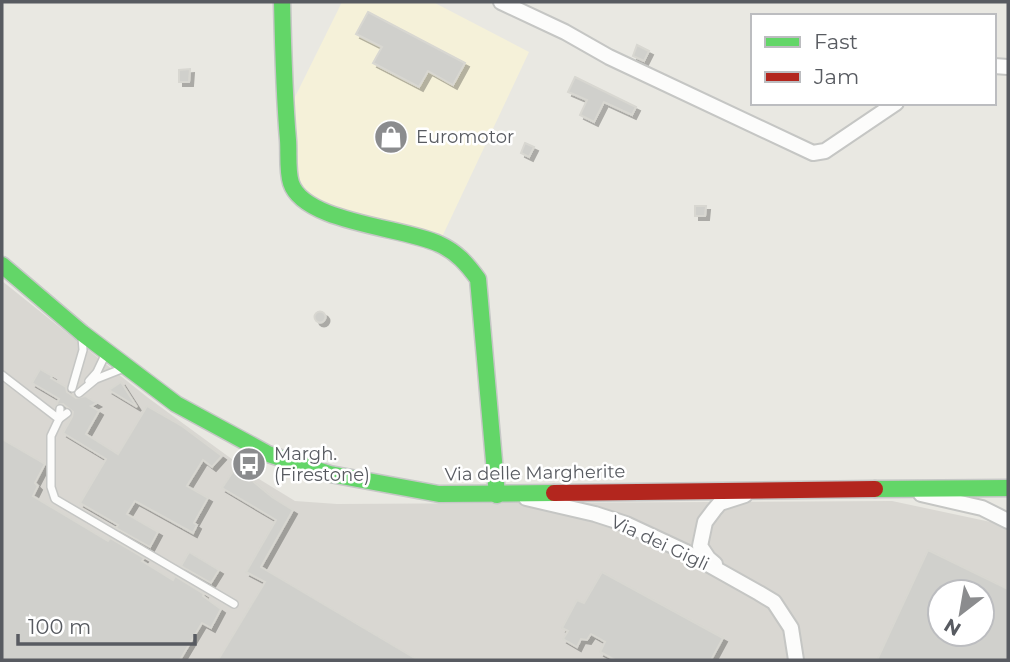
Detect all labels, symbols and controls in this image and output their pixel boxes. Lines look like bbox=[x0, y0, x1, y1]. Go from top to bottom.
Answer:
legend bbox=[751, 14, 996, 105]
text: Fast bbox=[814, 29, 858, 54]
text: Jam bbox=[813, 64, 859, 89]
shop icon: Euromotor bbox=[372, 118, 410, 156]
place label: Euromotor bbox=[416, 126, 514, 148]
place label: Margh. (Firestone) bbox=[274, 443, 370, 486]
bus stop icon: Margh. (Firestone) bbox=[230, 445, 268, 483]
street label: Via delle Margherite bbox=[445, 460, 626, 486]
street label: Via dei Gigli bbox=[607, 511, 713, 575]
north arrow bbox=[926, 578, 996, 648]
scale bar bbox=[18, 602, 194, 646]
text: N bbox=[940, 613, 965, 641]
text: 100 m bbox=[28, 614, 91, 639]

